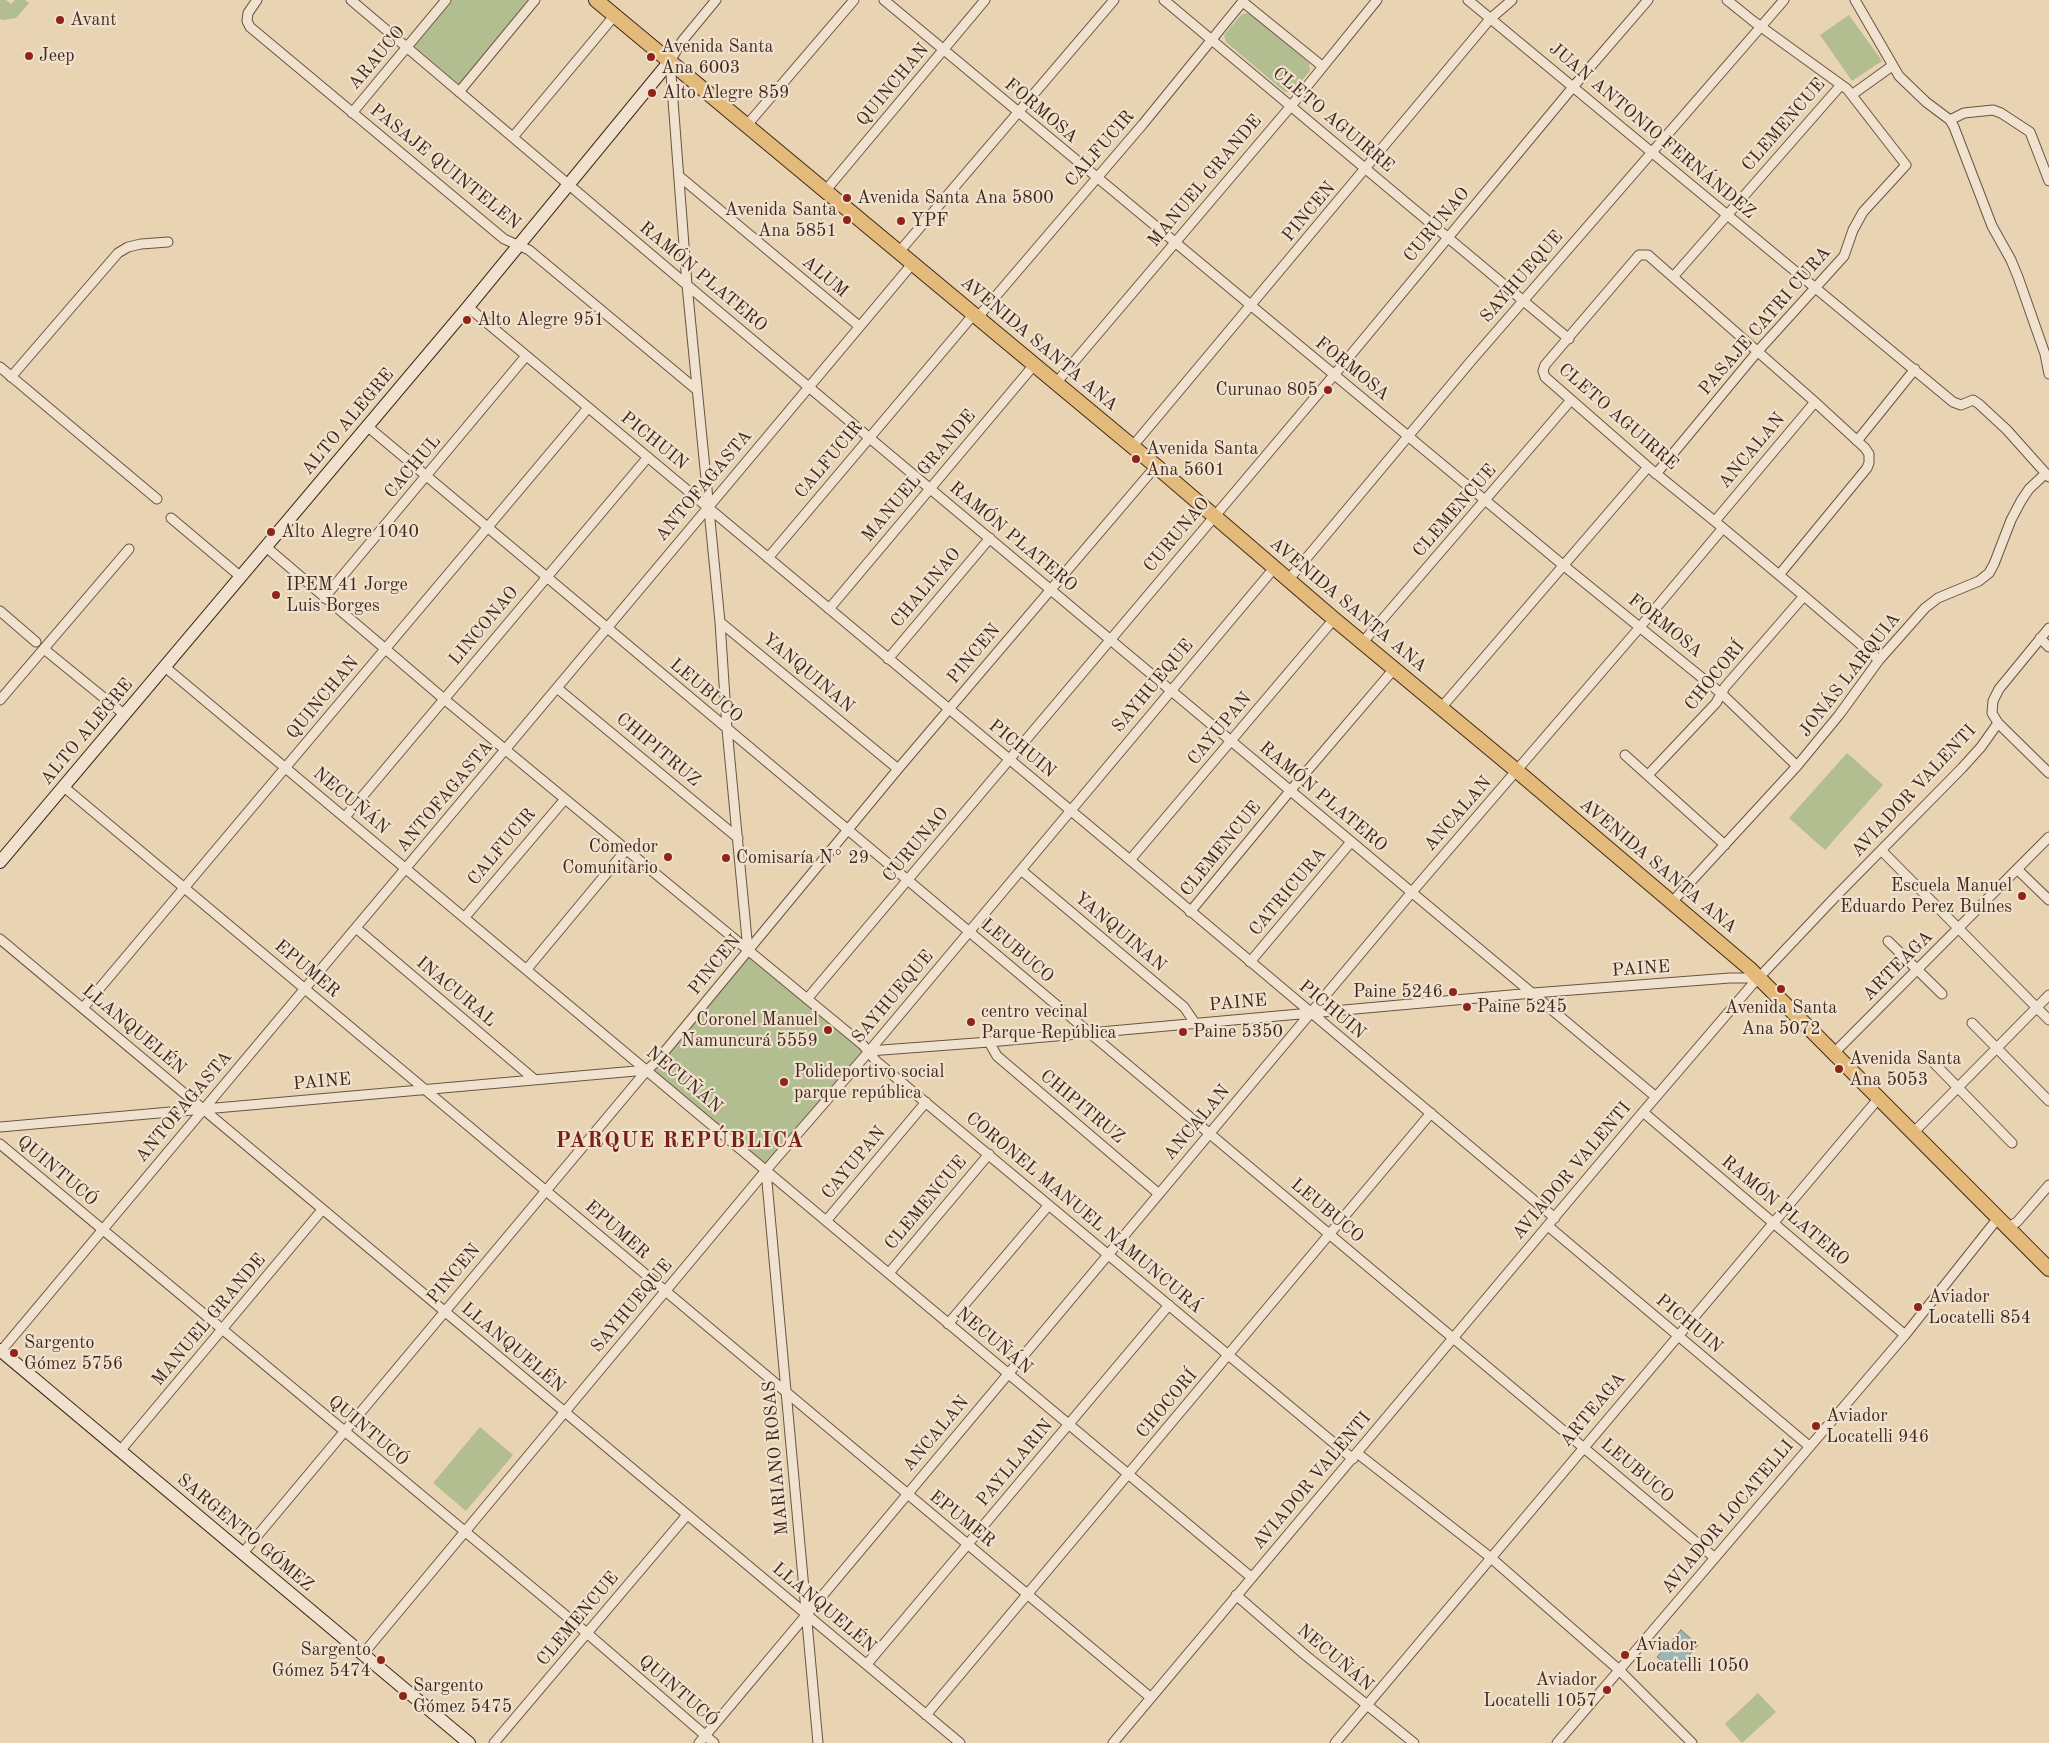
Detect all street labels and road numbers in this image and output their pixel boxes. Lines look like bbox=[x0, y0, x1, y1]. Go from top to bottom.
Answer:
street label: ARAUCO bbox=[344, 22, 410, 94]
street label: JUAN ANTONIO FERNÁNDEZ bbox=[1544, 38, 1760, 224]
street label: QUINCHAN bbox=[852, 39, 934, 131]
street label: CLETO AGUIRRE bbox=[1268, 63, 1398, 177]
street label: FORMOSA bbox=[1000, 74, 1082, 148]
street label: CLEMENCUE bbox=[1738, 74, 1830, 176]
street label: PASAJE QUINTELEN bbox=[365, 100, 525, 234]
street label: CALFUCIR bbox=[1061, 106, 1139, 192]
street label: MANUEL GRANDE bbox=[1143, 110, 1267, 252]
street label: PINCEN bbox=[1278, 178, 1340, 246]
street label: CURUNAO bbox=[1399, 183, 1475, 267]
street label: RAMÓN PLATERO bbox=[635, 217, 771, 337]
street label: SAYHUEQUE bbox=[1476, 226, 1568, 328]
street label: PASAJE CATRI CURA bbox=[1694, 242, 1836, 400]
street label: ALUM bbox=[797, 251, 853, 303]
street label: AVENIDA SANTA ANA bbox=[956, 272, 1122, 416]
street label: FORMOSA bbox=[1310, 332, 1394, 406]
street label: CLETO AGUIRRE bbox=[1553, 359, 1683, 475]
street label: ALTO ALEGRE bbox=[297, 364, 399, 480]
street label: MANUEL GRANDE bbox=[857, 405, 981, 547]
street label: PICHUIN bbox=[616, 407, 692, 475]
street label: ANCALAN bbox=[1714, 409, 1790, 493]
street label: CALFUCIR bbox=[790, 417, 868, 503]
street label: ANTOFAGASTA bbox=[651, 426, 757, 546]
street label: CACHUL bbox=[380, 431, 446, 503]
street label: CLEMENCUE bbox=[1409, 460, 1501, 562]
street label: RAMÓN PLATERO bbox=[945, 477, 1081, 597]
street label: CURUNAO bbox=[1139, 493, 1215, 577]
street label: AVENIDA SANTA ANA bbox=[1265, 533, 1431, 677]
street label: CHALINAO bbox=[886, 544, 966, 632]
street label: LINCONAO bbox=[445, 582, 523, 670]
street label: FORMOSA bbox=[1623, 589, 1707, 663]
street label: JONÁS LARQUIA bbox=[1795, 609, 1905, 741]
street label: PINCEN bbox=[943, 620, 1005, 688]
street label: YANQUINAN bbox=[758, 628, 858, 718]
street label: SAYHUEQUE bbox=[1108, 635, 1198, 737]
street label: CHOCORÍ bbox=[1680, 637, 1750, 715]
street label: QUINCHAN bbox=[282, 652, 364, 744]
street label: LEUBUCO bbox=[665, 654, 747, 728]
street label: ALTO ALEGRE bbox=[36, 674, 138, 790]
street label: CAYUPAN bbox=[1183, 688, 1257, 770]
street label: CHIPITRUZ bbox=[611, 708, 705, 792]
street label: PICHUIN bbox=[984, 715, 1060, 783]
street label: AVIADOR VALENTI bbox=[1847, 720, 1981, 862]
street label: ANTOFAGASTA bbox=[392, 737, 498, 857]
street label: RAMÓN PLATERO bbox=[1255, 737, 1391, 857]
street label: NECUÑÁN bbox=[308, 763, 394, 839]
street label: ANCALAN bbox=[1420, 772, 1496, 856]
street label: AVENIDA SANTA ANA bbox=[1575, 794, 1741, 938]
street label: CLEMENCUE bbox=[1176, 797, 1266, 901]
street label: CURUNAO bbox=[878, 803, 954, 887]
street label: CALFUCIR bbox=[463, 804, 541, 890]
street label: CATRICURA bbox=[1245, 843, 1331, 941]
street label: YANQUINAN bbox=[1070, 887, 1170, 977]
street label: LEUBUCO bbox=[976, 914, 1058, 988]
street label: ARTEAGA bbox=[1858, 926, 1938, 1006]
street label: PINCEN bbox=[684, 930, 746, 1000]
street label: EPUMER bbox=[270, 935, 344, 1003]
street label: SAYHUEQUE bbox=[848, 946, 938, 1048]
street label: INACURAL bbox=[411, 952, 501, 1032]
street label: PAINE bbox=[1611, 956, 1671, 982]
street label: PICHUIN bbox=[1294, 976, 1370, 1044]
street label: LLANQUELÉN bbox=[78, 980, 190, 1080]
street label: PAINE bbox=[1208, 990, 1268, 1016]
street label: NECUÑÁN bbox=[641, 1042, 727, 1118]
street label: ANTOFAGASTA bbox=[131, 1047, 237, 1167]
street label: CHIPITRUZ bbox=[1035, 1065, 1129, 1149]
street label: PAINE bbox=[292, 1069, 352, 1095]
street label: ANCALAN bbox=[1159, 1081, 1235, 1165]
street label: AVIADOR VALENTI bbox=[1508, 1098, 1636, 1244]
street label: CORONEL MANUEL NAMUNCURÁ bbox=[961, 1107, 1207, 1319]
street label: CAYUPAN bbox=[817, 1122, 891, 1204]
street label: QUINTUCÓ bbox=[12, 1131, 102, 1211]
street label: CLEMENCUE bbox=[880, 1151, 972, 1255]
street label: RAMÓN PLATERO bbox=[1717, 1151, 1853, 1271]
street label: LEUBUCO bbox=[1286, 1174, 1368, 1248]
street label: EPUMER bbox=[580, 1196, 654, 1264]
street label: PINCEN bbox=[423, 1240, 485, 1308]
street label: MANUEL GRANDE bbox=[147, 1249, 271, 1391]
street label: SAYHUEQUE bbox=[587, 1255, 677, 1357]
street label: PICHUIN bbox=[1651, 1290, 1727, 1358]
street label: LLANQUELÉN bbox=[457, 1298, 569, 1398]
street label: NECUÑÁN bbox=[951, 1303, 1037, 1379]
street label: CHOCORÍ bbox=[1132, 1365, 1202, 1443]
street label: ARTEAGA bbox=[1556, 1368, 1630, 1452]
street label: MARIANO ROSAS bbox=[758, 1380, 794, 1536]
street label: QUINTUCÓ bbox=[323, 1391, 413, 1471]
street label: ANCALAN bbox=[898, 1392, 974, 1476]
street label: AVIADOR VALENTI bbox=[1248, 1408, 1376, 1554]
street label: PAYLLARIN bbox=[972, 1415, 1058, 1511]
street label: LEUBUCO bbox=[1596, 1434, 1678, 1508]
street label: AVIADOR LOCATELLI bbox=[1657, 1436, 1799, 1598]
street label: SARGENTO GÓMEZ bbox=[172, 1469, 318, 1597]
street label: EPUMER bbox=[925, 1486, 999, 1552]
street label: LLANQUELÉN bbox=[768, 1558, 880, 1658]
street label: CLEMENCUE bbox=[532, 1567, 624, 1671]
street label: NECUÑÁN bbox=[1292, 1620, 1378, 1696]
street label: QUINTUCÓ bbox=[634, 1650, 722, 1732]

